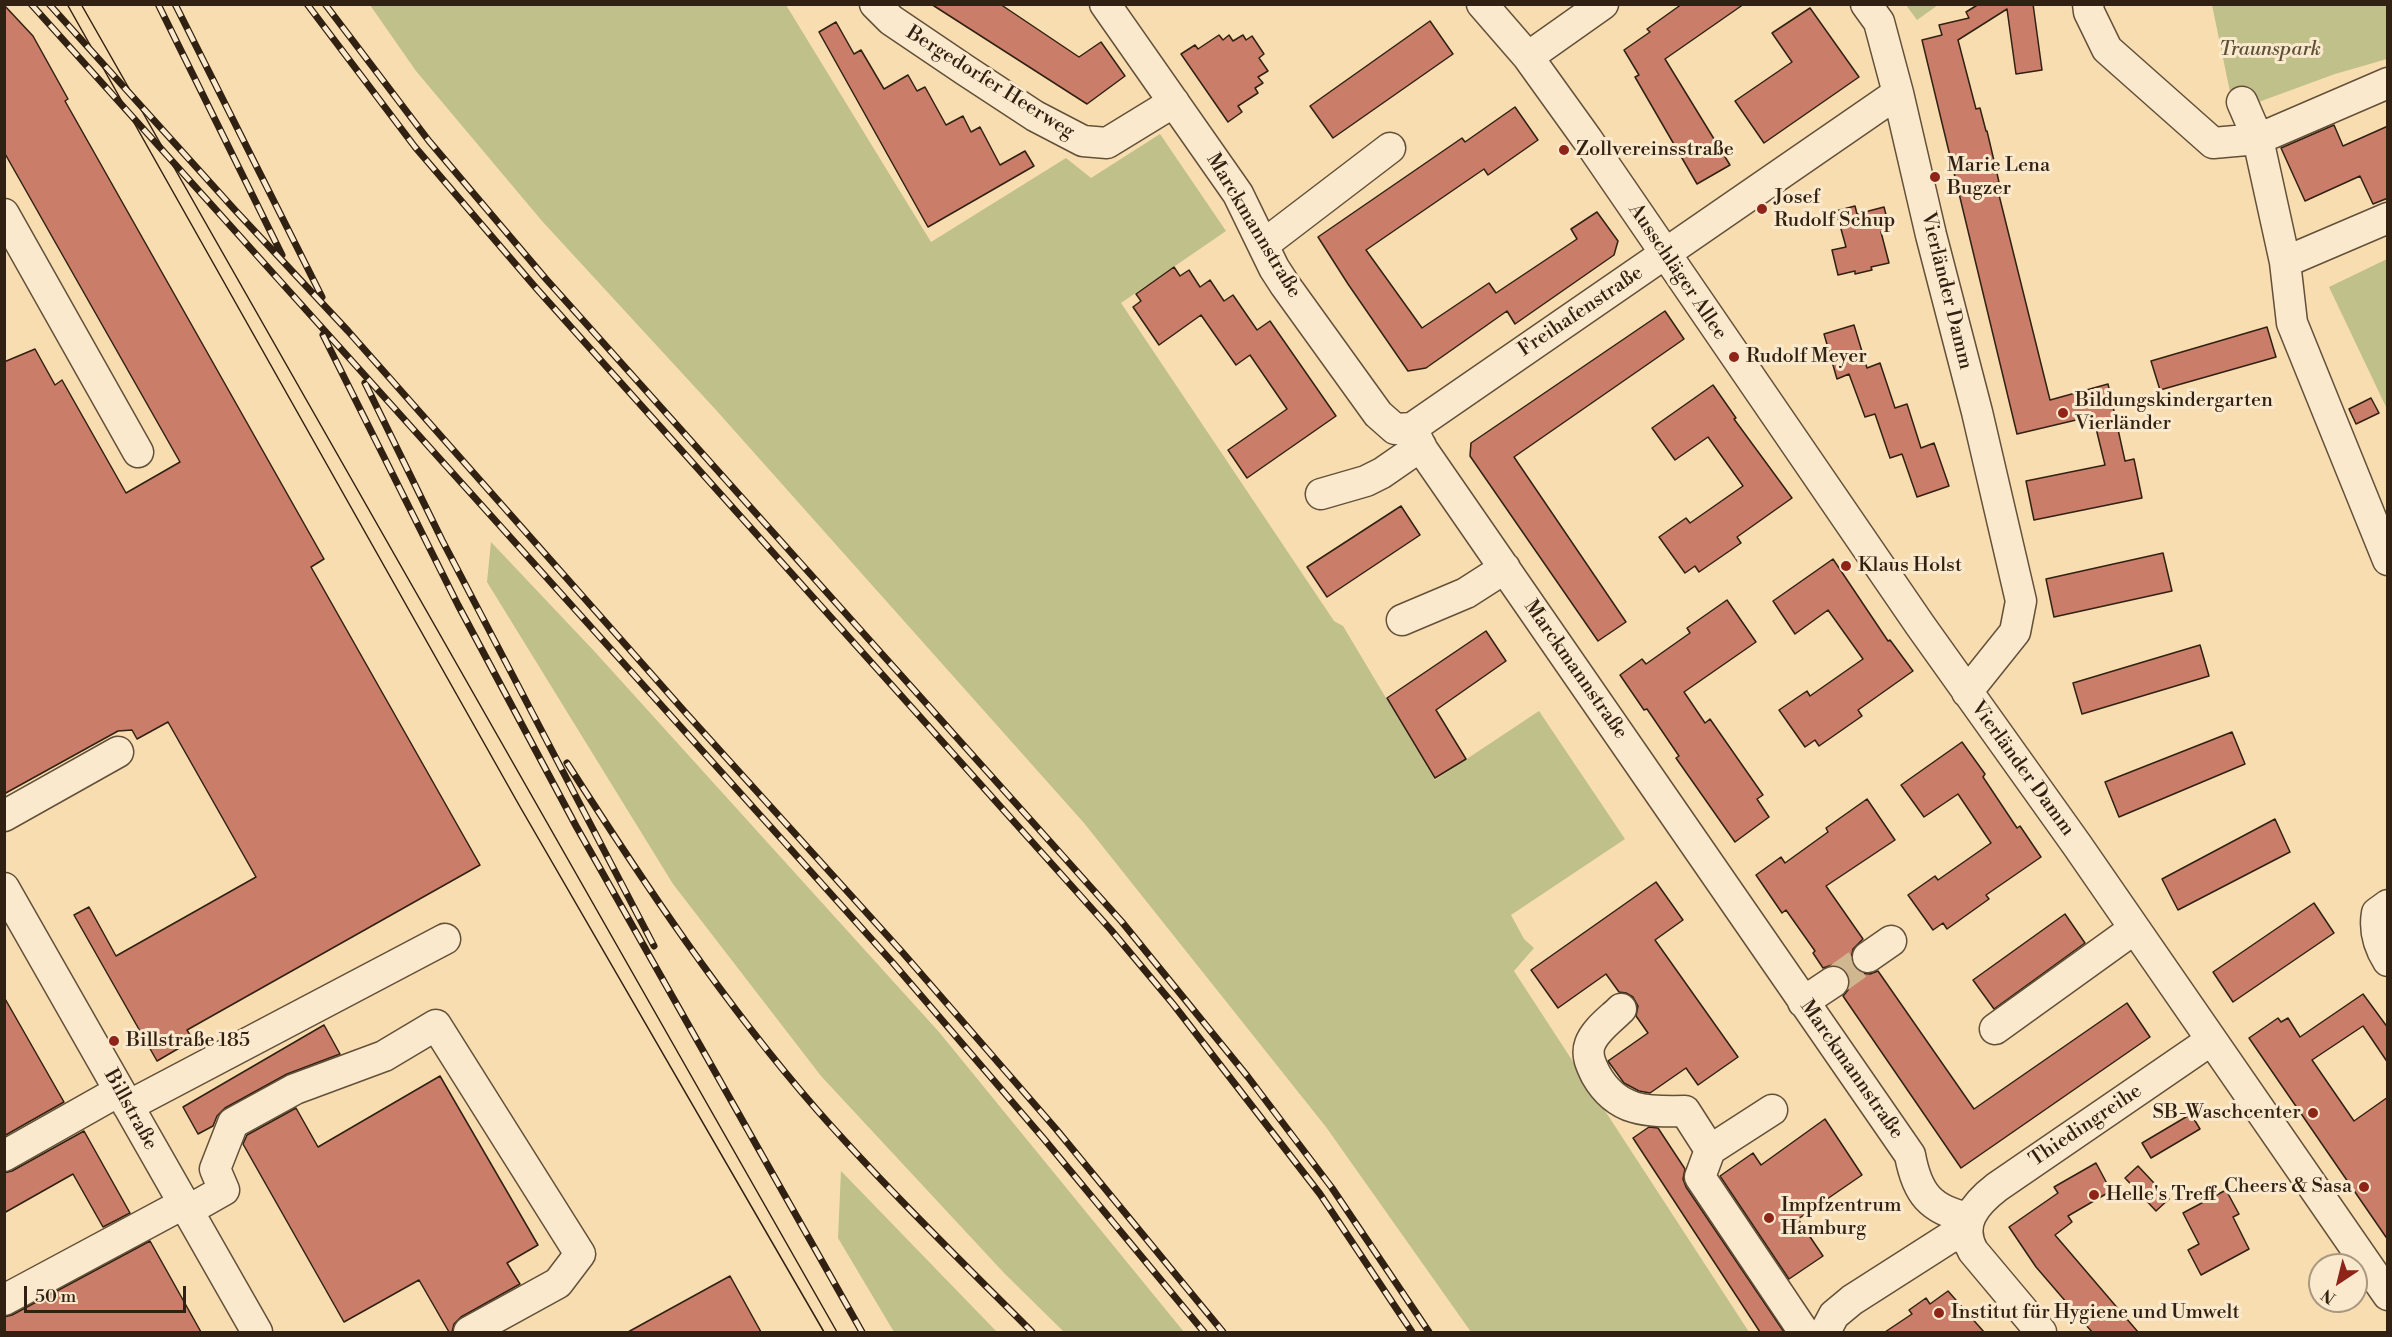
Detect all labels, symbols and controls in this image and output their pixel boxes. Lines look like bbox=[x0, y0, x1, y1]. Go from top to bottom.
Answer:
street label: Bergedorfer Heerweg bbox=[901, 21, 1079, 145]
park label: Traunspark bbox=[2219, 38, 2321, 62]
place label: Zollvereinsstraße bbox=[1576, 138, 1734, 162]
marker: Zollvereinsstraße bbox=[1557, 143, 1571, 157]
street label: Marckmannstraße bbox=[1200, 149, 1306, 303]
place label: Marie Lena Bugzer bbox=[1947, 154, 2050, 201]
marker: Marie Lena Bugzer bbox=[1928, 170, 1942, 184]
place label: Josef Rudolf Schup bbox=[1774, 186, 1895, 233]
street label: Ausschläger Allee bbox=[1623, 199, 1731, 345]
marker: Josef Rudolf Schup bbox=[1755, 202, 1769, 216]
street label: Vierländer Damm bbox=[1915, 210, 1977, 372]
street label: Freihafenstraße bbox=[1514, 262, 1648, 362]
place label: Rudolf Meyer bbox=[1746, 345, 1867, 369]
marker: Rudolf Meyer bbox=[1727, 350, 1741, 364]
place label: Bildungskindergarten Vierländer bbox=[2075, 389, 2273, 436]
marker: Bildungskindergarten Vierländer bbox=[2056, 406, 2070, 420]
place label: Klaus Holst bbox=[1858, 554, 1962, 578]
marker: Klaus Holst bbox=[1839, 559, 1853, 573]
street label: Marckmannstraße bbox=[1518, 596, 1632, 744]
street label: Vierländer Damm bbox=[1965, 697, 2079, 841]
street label: Marckmannstraße bbox=[1794, 996, 1908, 1144]
place label: Billstraße 185 bbox=[126, 1029, 250, 1053]
marker: Billstraße 185 bbox=[107, 1034, 121, 1048]
street label: Billstraße bbox=[98, 1065, 162, 1155]
street label: Thiedingreihe bbox=[2025, 1080, 2147, 1172]
place label: SB-Waschcenter bbox=[2153, 1101, 2301, 1125]
marker: SB-Waschcenter bbox=[2306, 1106, 2320, 1120]
place label: Cheers & Sasa bbox=[2224, 1175, 2352, 1199]
marker: Cheers & Sasa bbox=[2357, 1180, 2371, 1194]
place label: Helle's Treff bbox=[2106, 1183, 2216, 1207]
marker: Helle's Treff bbox=[2087, 1188, 2101, 1202]
place label: Impfzentrum Hamburg bbox=[1781, 1194, 1901, 1241]
marker: Impfzentrum Hamburg bbox=[1762, 1211, 1776, 1225]
north arrow bbox=[2308, 1253, 2368, 1313]
scale bar bbox=[27, 1274, 189, 1312]
text: N bbox=[2318, 1284, 2340, 1308]
text: 50 m bbox=[35, 1285, 76, 1308]
place label: Institut für Hygiene und Umwelt bbox=[1951, 1301, 2240, 1325]
marker: Institut für Hygiene und Umwelt bbox=[1932, 1306, 1946, 1320]

